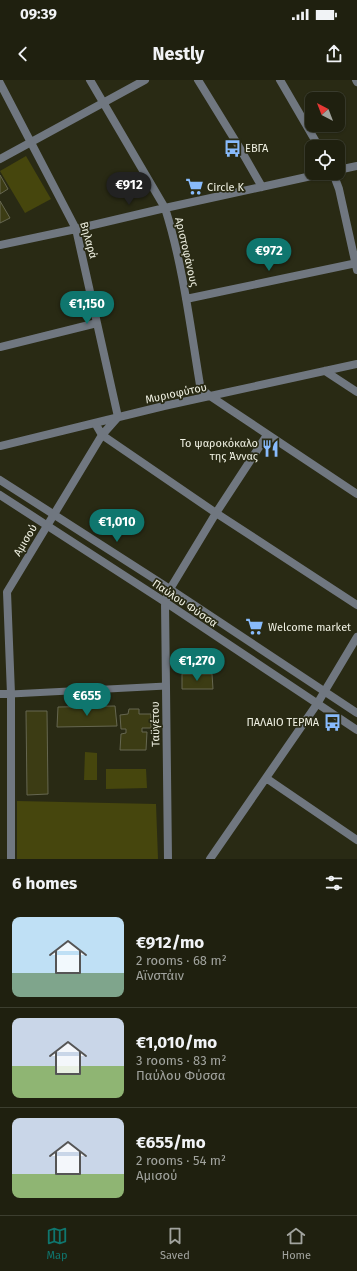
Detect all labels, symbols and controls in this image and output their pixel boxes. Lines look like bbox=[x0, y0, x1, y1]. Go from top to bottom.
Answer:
text: 09:39 bbox=[20, 5, 57, 23]
icon: back bbox=[12, 43, 34, 65]
text: Nestly bbox=[153, 43, 204, 65]
icon: share bbox=[323, 43, 345, 65]
north arrow bbox=[305, 92, 345, 132]
map controls bbox=[305, 92, 345, 180]
bus stop icon: ΕΒΓΑ bbox=[222, 138, 242, 158]
button: locate bbox=[305, 140, 345, 180]
place label: ΕΒΓΑ bbox=[245, 142, 269, 155]
pin: €912 bbox=[105, 172, 153, 206]
text: €912 bbox=[115, 177, 143, 192]
supermarket icon: Circle K bbox=[184, 177, 204, 197]
place label: Circle K bbox=[207, 181, 245, 194]
street label: Αριστοφάνους bbox=[172, 216, 201, 288]
street label: Βηλαρά bbox=[77, 220, 100, 261]
pin: €972 bbox=[245, 238, 293, 272]
text: €972 bbox=[255, 243, 283, 258]
pin: €1,150 bbox=[54, 291, 120, 325]
text: €1,150 bbox=[69, 296, 105, 311]
street label: Μυριοφύτου bbox=[144, 381, 208, 406]
place label: Το ψαροκόκαλο της Άννας bbox=[180, 437, 258, 463]
restaurant icon: Το ψαροκόκαλο της Άννας bbox=[261, 439, 281, 459]
pin: €1,010 bbox=[84, 509, 150, 543]
text: €1,010 bbox=[98, 514, 136, 529]
street label: Αμισού bbox=[11, 522, 40, 559]
street label: Παύλου Φύσσα bbox=[150, 577, 220, 630]
supermarket icon: Welcome market bbox=[245, 617, 265, 637]
place label: Welcome market bbox=[268, 621, 351, 634]
pin: €1,270 bbox=[164, 648, 230, 682]
text: €1,270 bbox=[179, 653, 215, 668]
pin: €655 bbox=[63, 683, 111, 717]
text: €655 bbox=[73, 688, 101, 703]
street label: Ταϋγέτου bbox=[149, 701, 162, 747]
bus stop icon: ΠΑΛΑΙΟ ΤΕΡΜΑ bbox=[322, 712, 342, 732]
place label: ΠΑΛΑΙΟ ΤΕΡΜΑ bbox=[246, 716, 320, 729]
icon: filters bbox=[323, 872, 345, 894]
text: 6 homes bbox=[12, 873, 77, 894]
text: €912/mo bbox=[136, 932, 204, 953]
icon: home bbox=[44, 933, 92, 981]
text: 2 rooms · 68 m² bbox=[136, 953, 227, 968]
text: Αϊνστάιν bbox=[136, 968, 184, 983]
text: €1,010/mo bbox=[136, 1032, 217, 1053]
icon: home bbox=[44, 1034, 92, 1082]
text: 3 rooms · 83 m² bbox=[136, 1053, 226, 1068]
text: Παύλου Φύσσα bbox=[136, 1068, 225, 1083]
text: €655/mo bbox=[136, 1132, 206, 1153]
icon: home bbox=[44, 1134, 92, 1182]
text: 2 rooms · 54 m² bbox=[136, 1153, 226, 1168]
text: Αμισού bbox=[136, 1168, 177, 1183]
tab: Map bbox=[46, 1225, 68, 1262]
tab: Saved bbox=[160, 1225, 190, 1262]
tab: Home bbox=[282, 1225, 311, 1262]

